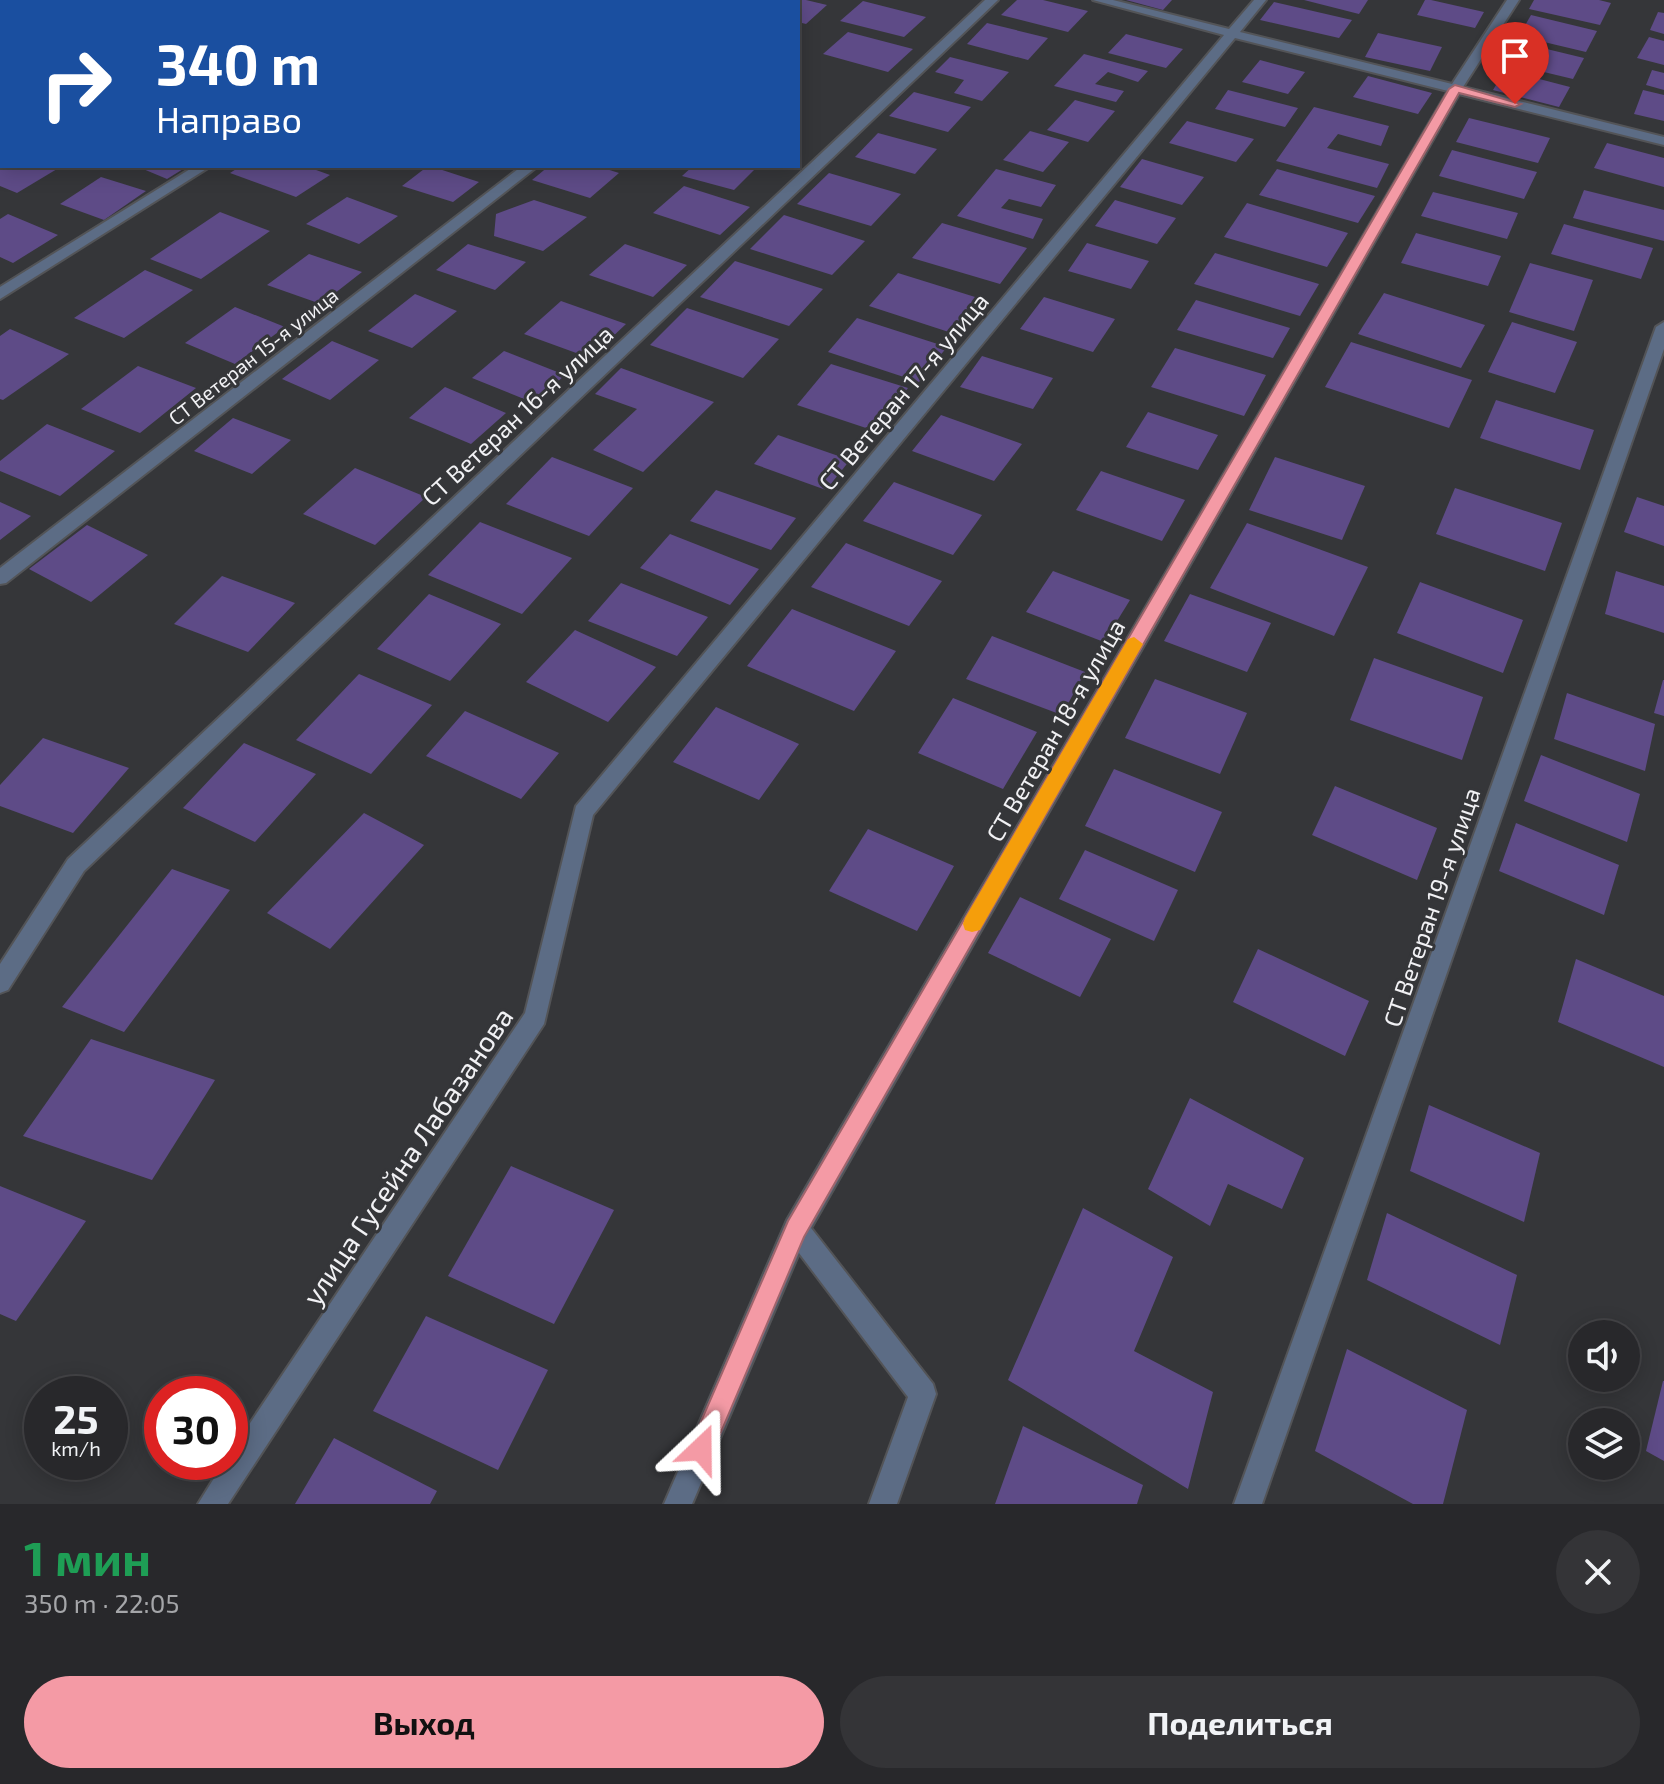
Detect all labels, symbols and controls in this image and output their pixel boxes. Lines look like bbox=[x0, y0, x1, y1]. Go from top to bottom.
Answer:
pin bbox=[1481, 22, 1549, 104]
text: 340 m bbox=[156, 29, 320, 96]
icon: right bbox=[24, 32, 128, 136]
icon: arrive bbox=[1493, 34, 1537, 78]
text: Направо bbox=[156, 97, 302, 140]
street label: СТ Ветеран 15-я улица bbox=[164, 282, 343, 430]
street label: СТ Ветеран 17-я улица bbox=[812, 286, 995, 496]
street label: СТ Ветеран 16-я улица bbox=[415, 319, 619, 512]
street label: СТ Ветеран 18-я улица bbox=[980, 614, 1131, 847]
street label: СТ Ветеран 19-я улица bbox=[1376, 784, 1486, 1031]
street label: улица Гусейна Лабазанова bbox=[294, 1001, 520, 1311]
map controls bbox=[1568, 1320, 1640, 1480]
button: sound bbox=[1568, 1320, 1640, 1392]
speed limit sign: 30 bbox=[144, 1376, 248, 1480]
text: 25 bbox=[53, 1394, 99, 1442]
position arrow bbox=[659, 1407, 743, 1491]
button: layers bbox=[1568, 1408, 1640, 1480]
text: km/h bbox=[51, 1436, 101, 1460]
text: 1 мин bbox=[24, 1528, 151, 1586]
button: close bbox=[1556, 1530, 1640, 1614]
text: 350 m · 22:05 bbox=[24, 1587, 179, 1618]
button: Выход bbox=[24, 1676, 824, 1768]
button: Поделиться bbox=[840, 1676, 1640, 1768]

